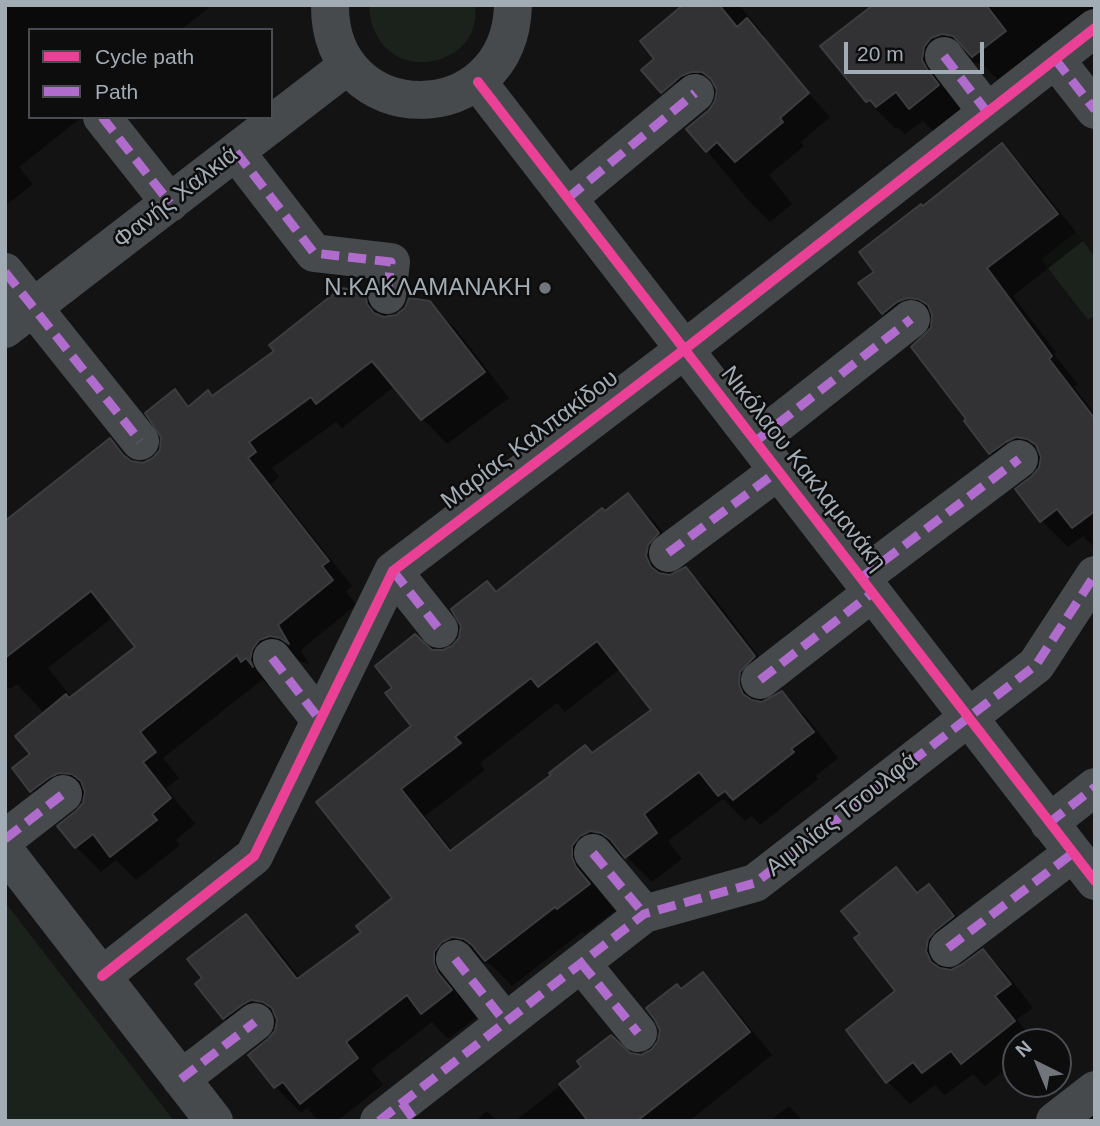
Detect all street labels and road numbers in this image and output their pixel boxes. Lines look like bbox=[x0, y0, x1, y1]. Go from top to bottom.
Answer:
street label: Φανής Χαλκιά bbox=[108, 141, 244, 255]
street label: Νικόλαου Κακλαμανάκη bbox=[714, 361, 892, 577]
street label: Μαρίας Καλπακίδου bbox=[436, 364, 624, 516]
street label: Αιμιλίας Τσουλφά bbox=[761, 747, 923, 883]

